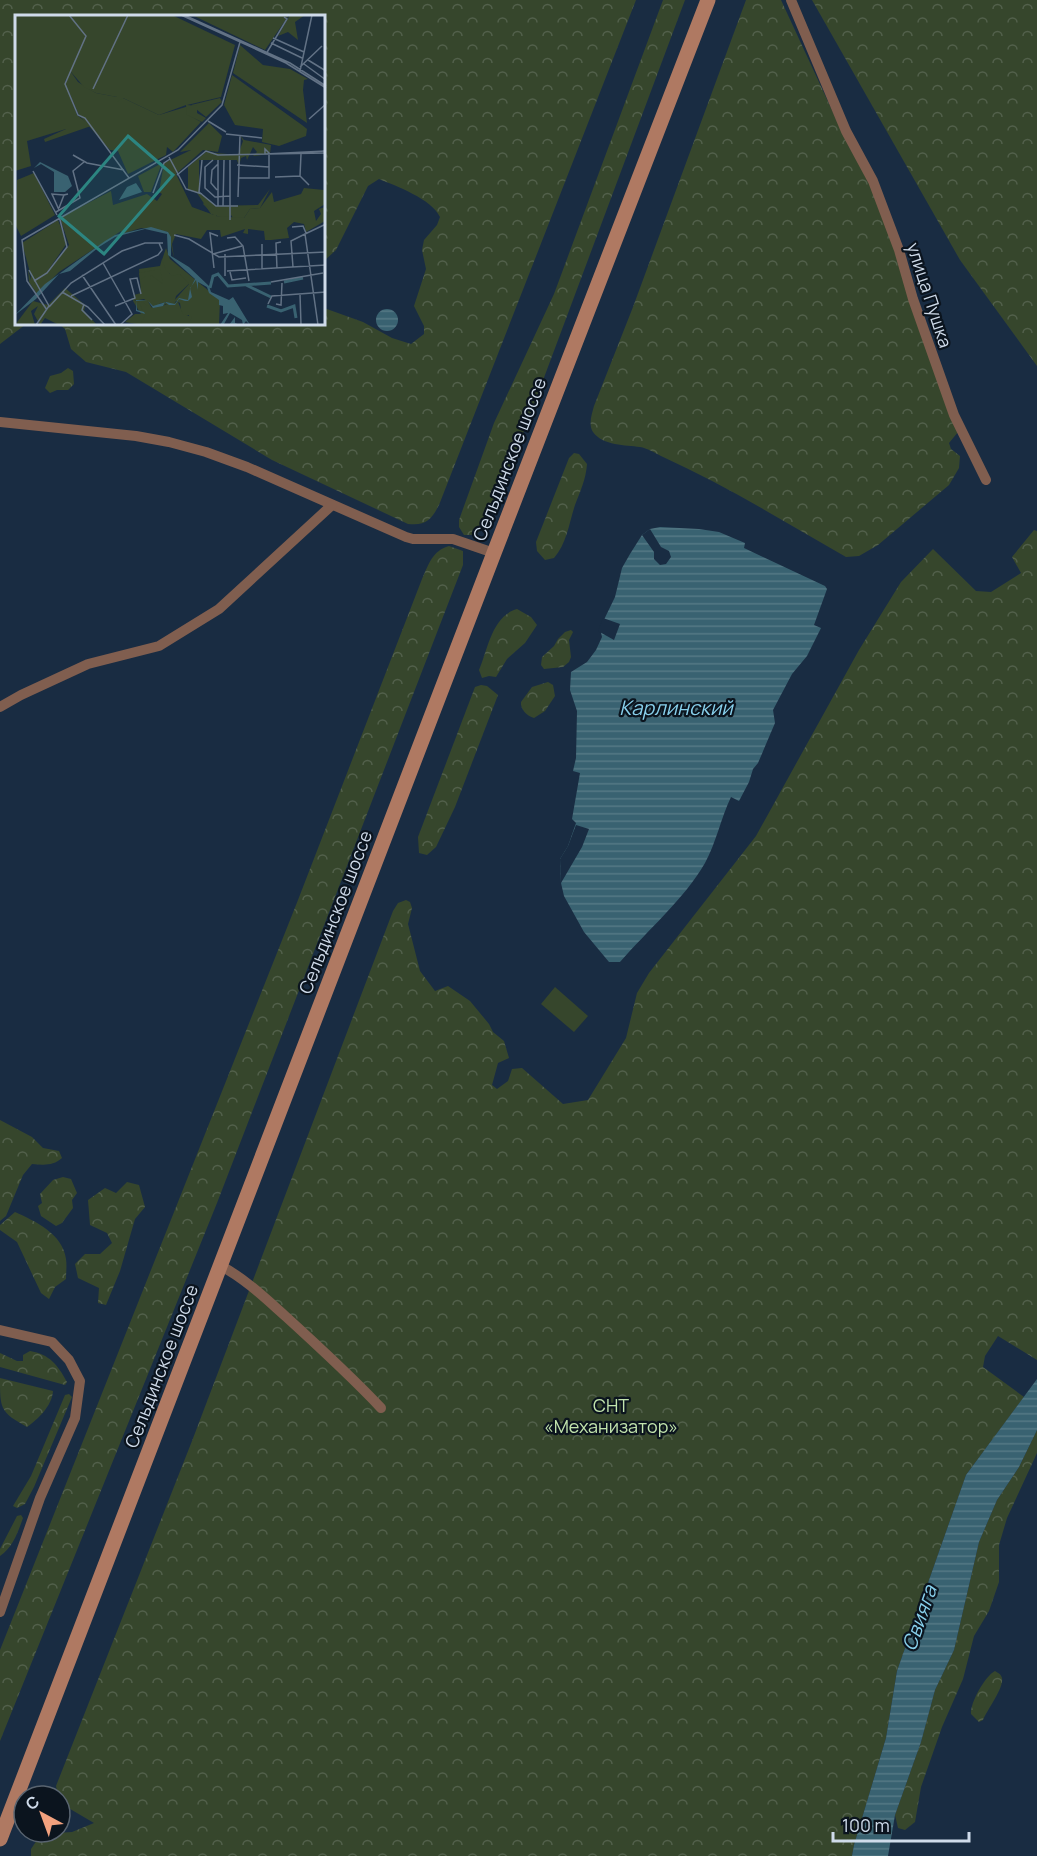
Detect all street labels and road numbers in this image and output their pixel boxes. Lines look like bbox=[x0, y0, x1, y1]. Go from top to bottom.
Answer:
street label: улица Пушка bbox=[902, 239, 958, 351]
street label: Сельдинское шоссе bbox=[467, 374, 551, 544]
street label: Сельдинское шоссе bbox=[293, 827, 377, 997]
street label: Сельдинское шоссе bbox=[119, 1281, 203, 1451]

